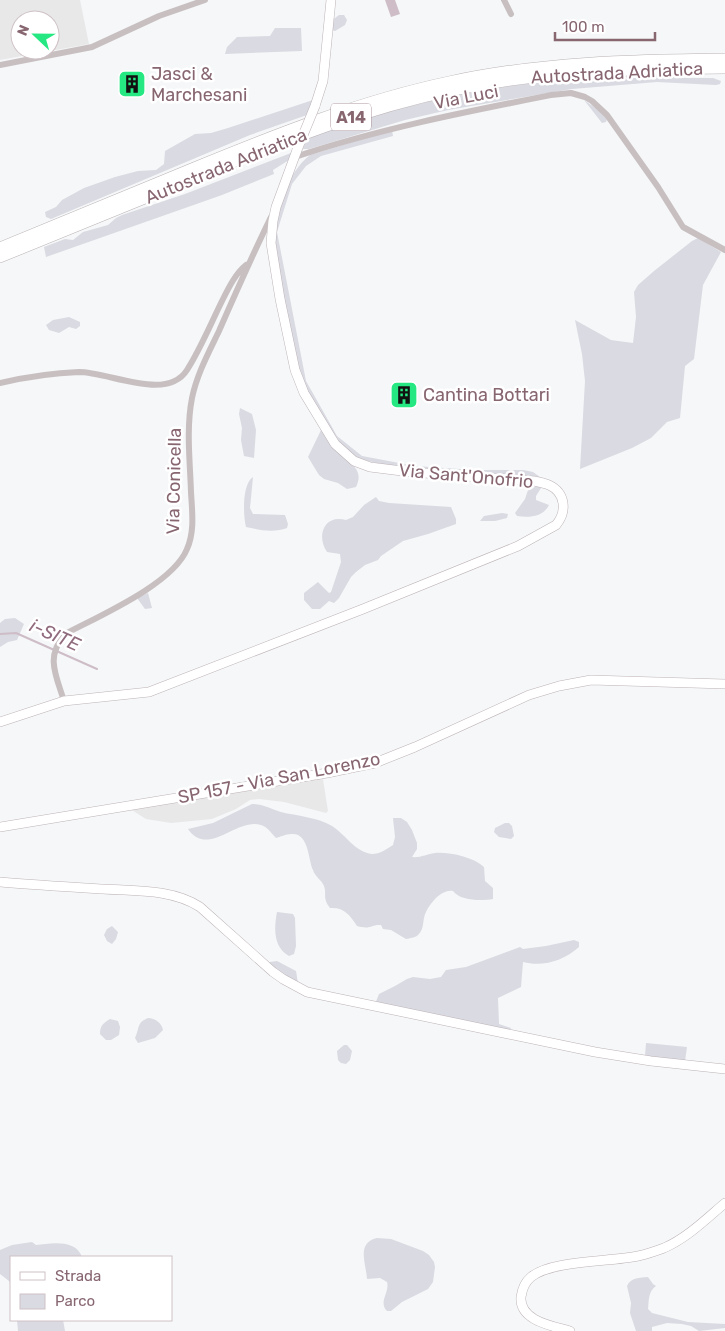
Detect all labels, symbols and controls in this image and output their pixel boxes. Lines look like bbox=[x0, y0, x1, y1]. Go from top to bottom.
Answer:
north arrow bbox=[10, 10, 60, 60]
scale bar bbox=[555, 10, 655, 42]
text: 100 m bbox=[562, 18, 604, 36]
text: N bbox=[14, 22, 33, 38]
street label: Autostrada Adriatica bbox=[530, 57, 704, 89]
place label: Jasci & Marchesani bbox=[151, 63, 247, 106]
building icon: Jasci & Marchesani bbox=[117, 69, 147, 99]
street label: Via Luci bbox=[432, 80, 500, 114]
road number: A14 bbox=[331, 104, 371, 130]
street label: Autostrada Adriatica bbox=[142, 123, 310, 209]
building icon: Cantina Bottari bbox=[389, 380, 419, 410]
place label: Cantina Bottari bbox=[423, 384, 550, 406]
street label: Via Conicella bbox=[162, 427, 186, 535]
street label: Via Sant'Onofrio bbox=[398, 459, 534, 493]
water label: i-SITE bbox=[26, 614, 84, 656]
street label: SP 157 - Via San Lorenzo bbox=[176, 748, 382, 808]
legend bbox=[10, 1256, 172, 1321]
text: Strada bbox=[55, 1267, 101, 1285]
text: Parco bbox=[55, 1292, 95, 1310]

